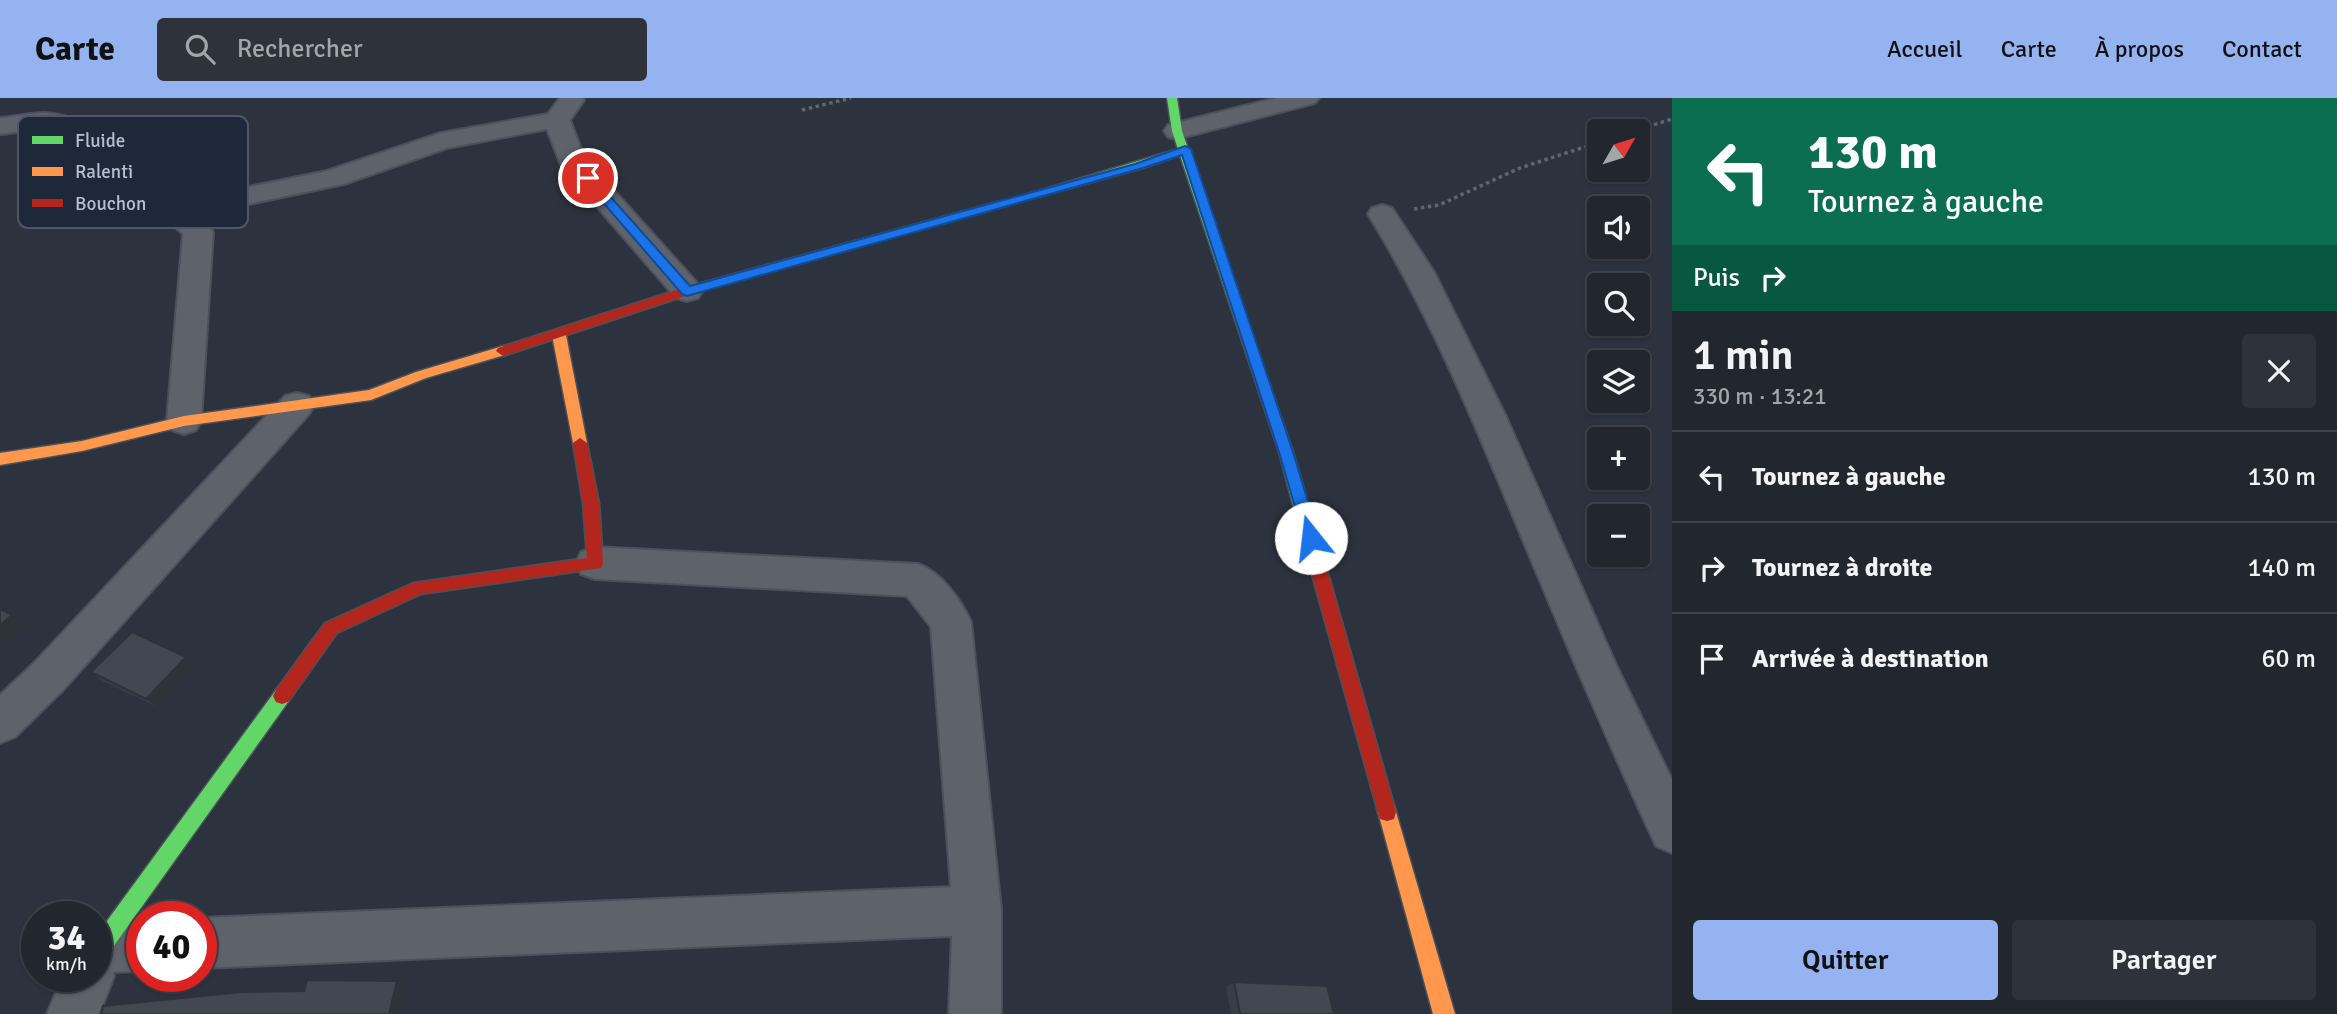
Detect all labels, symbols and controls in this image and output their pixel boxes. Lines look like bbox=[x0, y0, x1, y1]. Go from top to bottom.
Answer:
search box bbox=[157, 18, 647, 81]
text: Carte bbox=[35, 29, 115, 70]
icon: search bbox=[181, 30, 219, 68]
text: Rechercher bbox=[237, 33, 363, 65]
text: Accueil bbox=[1887, 34, 1963, 64]
text: Carte bbox=[2001, 34, 2057, 64]
text: À propos bbox=[2095, 34, 2184, 64]
text: Contact bbox=[2222, 34, 2302, 64]
legend bbox=[18, 116, 248, 228]
north arrow bbox=[1587, 119, 1650, 182]
map controls bbox=[1587, 119, 1650, 567]
text: 130 m bbox=[1808, 122, 1938, 182]
icon: left bbox=[1693, 126, 1784, 217]
text: Fluide bbox=[75, 129, 125, 153]
pin bbox=[558, 148, 618, 208]
icon: arrive bbox=[569, 159, 607, 197]
text: Ralenti bbox=[75, 160, 133, 184]
text: Tournez à gauche bbox=[1808, 182, 2044, 221]
text: Bouchon bbox=[75, 192, 146, 216]
button: sound bbox=[1587, 196, 1650, 259]
icon: right bbox=[1754, 259, 1792, 297]
text: Puis bbox=[1693, 262, 1740, 294]
button: search bbox=[1587, 273, 1650, 336]
text: 1 min bbox=[1693, 330, 1794, 381]
button: close bbox=[2242, 334, 2316, 408]
button: layers bbox=[1587, 350, 1650, 413]
text: 330 m · 13:21 bbox=[1693, 382, 1827, 411]
button: + bbox=[1587, 427, 1650, 490]
icon: left bbox=[1693, 458, 1731, 496]
text: Tournez à gauche bbox=[1752, 461, 1946, 493]
text: 130 m bbox=[2247, 461, 2316, 493]
position arrow bbox=[1274, 501, 1348, 575]
button: − bbox=[1587, 504, 1650, 567]
icon: right bbox=[1693, 549, 1731, 587]
text: Tournez à droite bbox=[1752, 552, 1932, 584]
text: 140 m bbox=[2247, 552, 2316, 584]
icon: arrive bbox=[1693, 640, 1731, 678]
text: Arrivée à destination bbox=[1752, 643, 1989, 675]
text: 60 m bbox=[2261, 643, 2316, 675]
speed limit sign: 40 bbox=[126, 901, 217, 992]
text: 34 bbox=[48, 916, 85, 959]
button: Quitter bbox=[1693, 920, 1998, 1000]
button: Partager bbox=[2012, 920, 2316, 1000]
text: km/h bbox=[46, 953, 87, 975]

